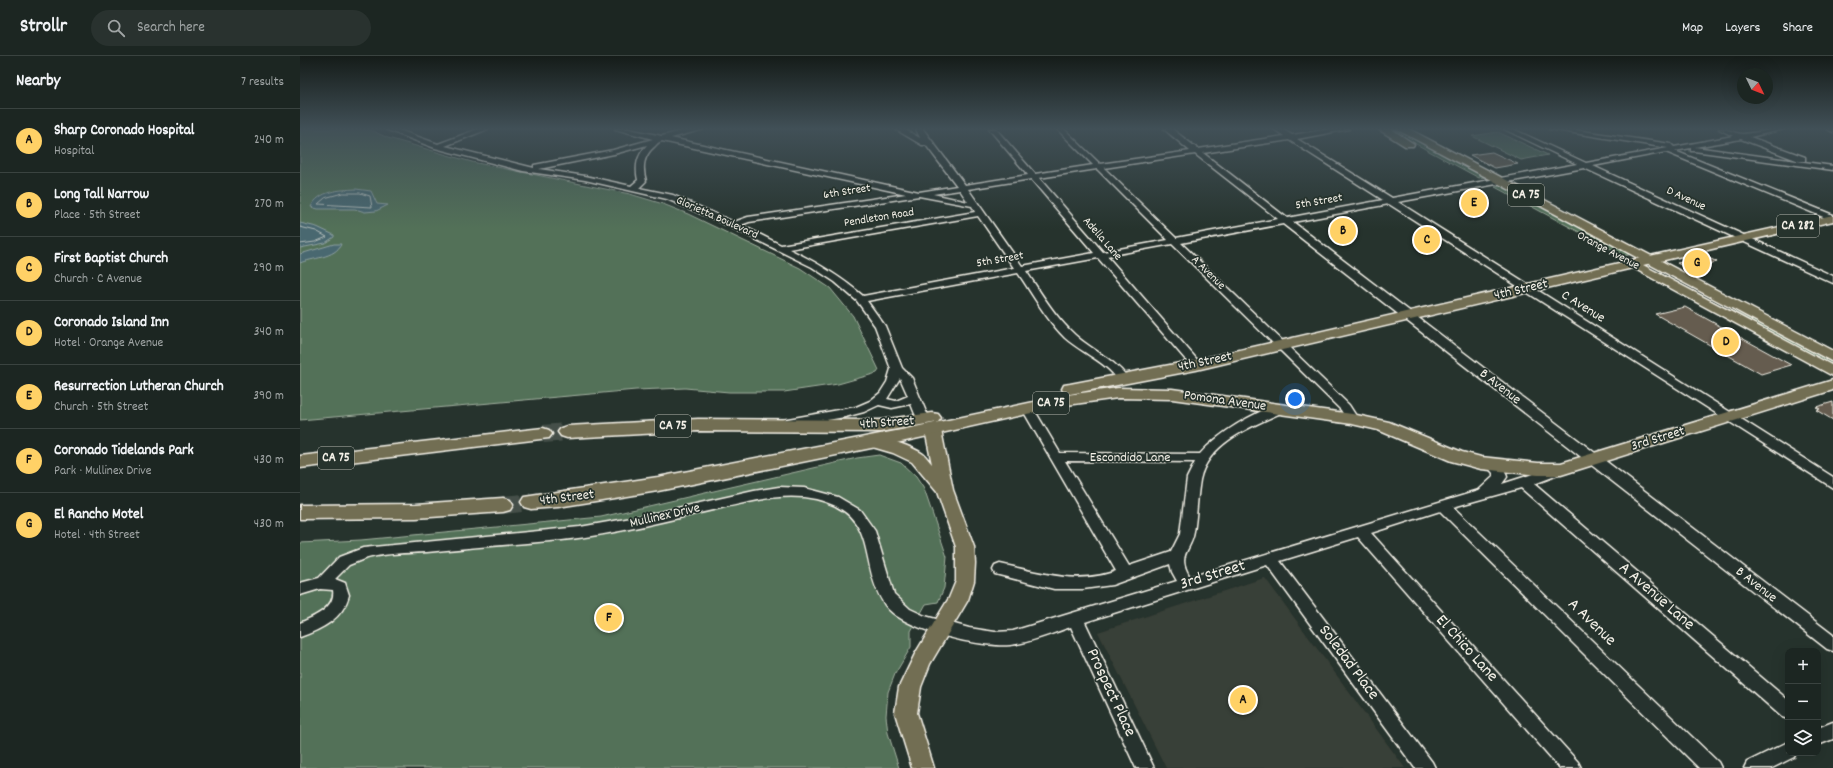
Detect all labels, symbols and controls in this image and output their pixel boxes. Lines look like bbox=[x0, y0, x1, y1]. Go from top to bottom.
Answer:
search box bbox=[91, 10, 371, 46]
text: Strollr bbox=[20, 14, 67, 41]
icon: search bbox=[105, 17, 127, 39]
text: Search here bbox=[137, 17, 205, 39]
text: Map bbox=[1682, 18, 1703, 38]
text: Layers bbox=[1725, 18, 1760, 38]
text: Share bbox=[1782, 18, 1813, 38]
north arrow bbox=[1737, 68, 1773, 104]
text: Nearby bbox=[16, 70, 60, 94]
text: 7 results bbox=[241, 73, 284, 92]
text: Sharp Coronado Hospital bbox=[54, 120, 194, 142]
text: A bbox=[25, 131, 33, 150]
text: 240 m bbox=[254, 131, 284, 150]
text: Hospital bbox=[54, 142, 94, 161]
street label: 6th Street bbox=[822, 180, 872, 204]
street label: D Avenue bbox=[1663, 182, 1709, 216]
text: Long Tall Narrow bbox=[54, 184, 149, 206]
road number: CA 75 bbox=[1508, 184, 1544, 206]
pin: E bbox=[1461, 188, 1487, 218]
street label: 5th Street bbox=[1294, 189, 1344, 214]
street label: Glorietta Boulevard bbox=[673, 192, 761, 244]
text: B bbox=[26, 195, 32, 214]
text: 270 m bbox=[254, 195, 284, 214]
street label: Pendleton Road bbox=[843, 204, 915, 232]
text: Place · 5th Street bbox=[54, 206, 140, 225]
street label: Adella Lane bbox=[1078, 213, 1126, 265]
road number: CA 282 bbox=[1777, 215, 1819, 237]
pin: B bbox=[1330, 216, 1356, 246]
pin: C bbox=[1414, 225, 1440, 255]
street label: Orange Avenue bbox=[1574, 227, 1642, 275]
street label: 5th Street bbox=[975, 247, 1025, 272]
text: First Baptist Church bbox=[54, 248, 168, 270]
pin: G bbox=[1684, 248, 1710, 278]
street label: A Avenue bbox=[1187, 252, 1229, 294]
text: C bbox=[26, 259, 32, 278]
text: 290 m bbox=[253, 259, 284, 278]
text: Church · C Avenue bbox=[54, 270, 142, 289]
street label: 4th Street bbox=[1492, 274, 1550, 306]
street label: C Avenue bbox=[1557, 286, 1609, 328]
text: Coronado Island Inn bbox=[54, 312, 169, 334]
text: D bbox=[26, 323, 32, 342]
text: 340 m bbox=[254, 323, 284, 342]
pin: D bbox=[1713, 327, 1739, 357]
text: Hotel · Orange Avenue bbox=[54, 334, 163, 353]
street label: 4th Street bbox=[1176, 347, 1234, 377]
street label: B Avenue bbox=[1475, 364, 1525, 410]
text: Resurrection Lutheran Church bbox=[54, 376, 224, 398]
street label: Pomona Avenue bbox=[1183, 385, 1267, 417]
text: E bbox=[26, 387, 32, 406]
text: 390 m bbox=[253, 387, 284, 406]
your location bbox=[1285, 389, 1305, 409]
road number: CA 75 bbox=[1033, 392, 1069, 414]
text: Church · 5th Street bbox=[54, 398, 148, 417]
street label: 4th Street bbox=[859, 411, 915, 435]
road number: CA 75 bbox=[655, 415, 691, 437]
street label: 3rd Street bbox=[1629, 421, 1687, 457]
text: Coronado Tidelands Park bbox=[54, 440, 194, 462]
road number: CA 75 bbox=[318, 447, 354, 469]
street label: Escondido Lane bbox=[1090, 448, 1170, 468]
text: F bbox=[26, 451, 32, 470]
text: 430 m bbox=[254, 451, 284, 470]
text: Park · Mullinex Drive bbox=[54, 462, 151, 481]
street label: 4th Street bbox=[539, 485, 595, 511]
street label: Mullinex Drive bbox=[628, 498, 702, 534]
text: El Rancho Motel bbox=[54, 504, 143, 526]
text: G bbox=[26, 515, 32, 534]
text: 430 m bbox=[254, 515, 284, 534]
text: Hotel · 4th Street bbox=[54, 526, 140, 545]
street label: 3rd Street bbox=[1177, 555, 1249, 597]
street label: A Avenue Lane bbox=[1613, 557, 1699, 637]
street label: B Avenue bbox=[1731, 562, 1781, 608]
street label: A Avenue bbox=[1561, 594, 1621, 652]
pin: F bbox=[596, 603, 622, 633]
street label: El Chico Lane bbox=[1429, 610, 1503, 688]
street label: Soledad Place bbox=[1312, 620, 1384, 706]
street label: Prospect Place bbox=[1079, 645, 1141, 741]
map controls bbox=[1785, 648, 1821, 756]
button: + bbox=[1785, 648, 1821, 684]
button: − bbox=[1785, 684, 1821, 720]
pin: A bbox=[1230, 685, 1256, 715]
button: layers bbox=[1785, 720, 1821, 756]

